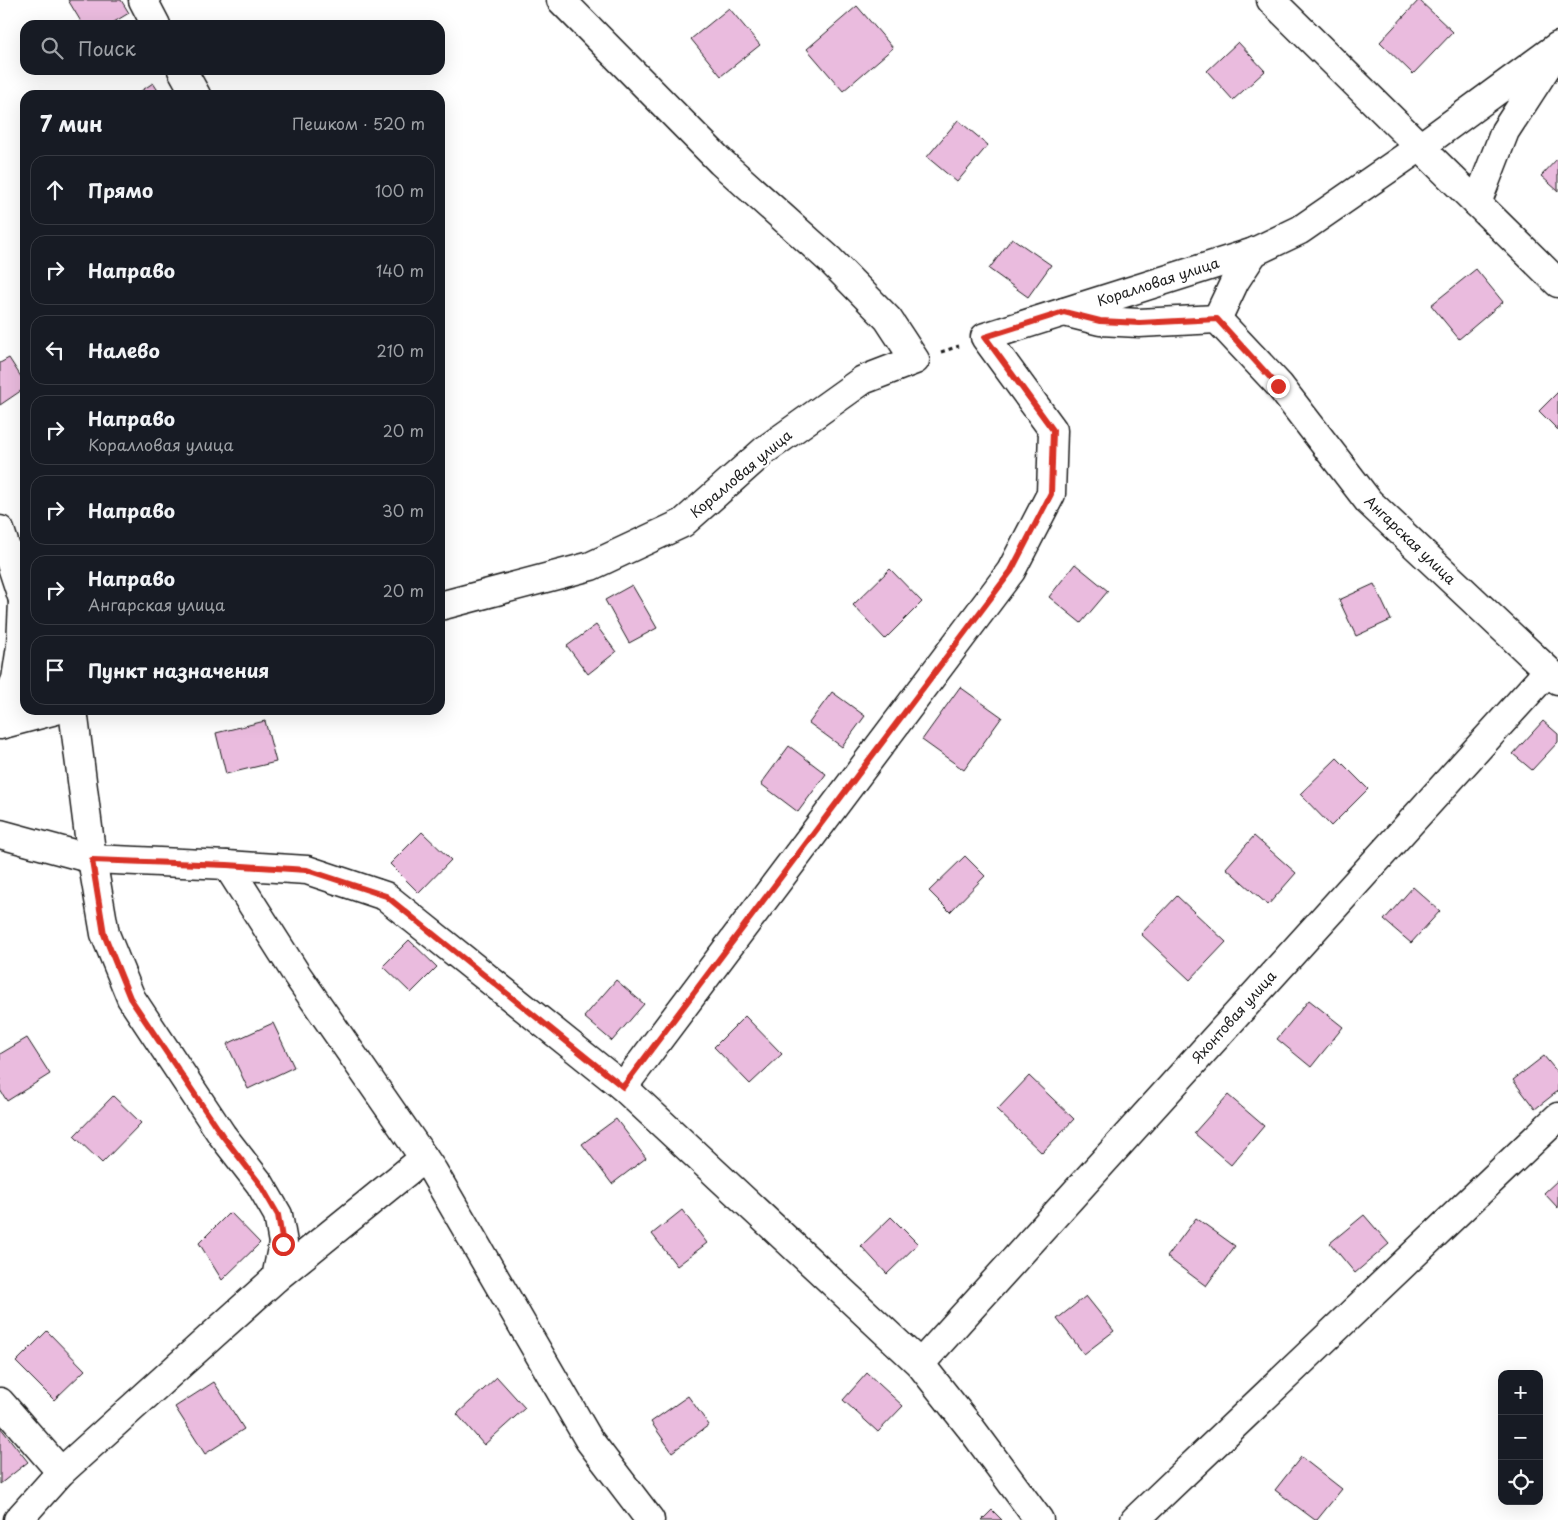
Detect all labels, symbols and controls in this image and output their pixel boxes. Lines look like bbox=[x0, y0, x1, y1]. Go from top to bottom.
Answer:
search box bbox=[20, 20, 445, 75]
icon: search bbox=[38, 34, 66, 62]
text: Поиск bbox=[78, 34, 136, 62]
text: 7 мин bbox=[40, 107, 103, 139]
text: Пешком · 520 m bbox=[292, 111, 425, 135]
icon: ahead bbox=[41, 176, 69, 204]
text: Прямо bbox=[88, 176, 153, 204]
text: 100 m bbox=[375, 178, 424, 202]
street label: Коралловая улица bbox=[1094, 252, 1222, 311]
icon: right bbox=[41, 256, 69, 284]
text: Направо bbox=[88, 256, 175, 284]
text: 140 m bbox=[376, 258, 424, 282]
icon: left bbox=[41, 336, 69, 364]
text: Налево bbox=[88, 336, 160, 364]
text: 210 m bbox=[376, 338, 424, 362]
route end bbox=[1267, 375, 1290, 398]
text: Направо bbox=[88, 404, 175, 432]
icon: right bbox=[41, 416, 69, 444]
text: 20 m bbox=[383, 418, 424, 442]
street label: Коралловая улица bbox=[685, 425, 796, 523]
text: Коралловая улица bbox=[88, 432, 234, 456]
street label: Ангарская улица bbox=[1360, 490, 1461, 589]
icon: right bbox=[41, 496, 69, 524]
text: Направо bbox=[88, 496, 175, 524]
text: 30 m bbox=[382, 498, 424, 522]
text: Направо bbox=[88, 564, 175, 592]
icon: right bbox=[41, 576, 69, 604]
text: 20 m bbox=[383, 578, 424, 602]
text: Ангарская улица bbox=[88, 592, 225, 616]
icon: arrive bbox=[41, 656, 69, 684]
text: Пункт назначения bbox=[88, 656, 269, 684]
street label: Яхонтовая улица bbox=[1186, 966, 1281, 1068]
route start bbox=[272, 1233, 295, 1256]
map controls bbox=[1498, 1370, 1543, 1505]
button: + bbox=[1498, 1370, 1543, 1415]
button: − bbox=[1498, 1415, 1543, 1460]
button: locate bbox=[1498, 1460, 1543, 1505]

